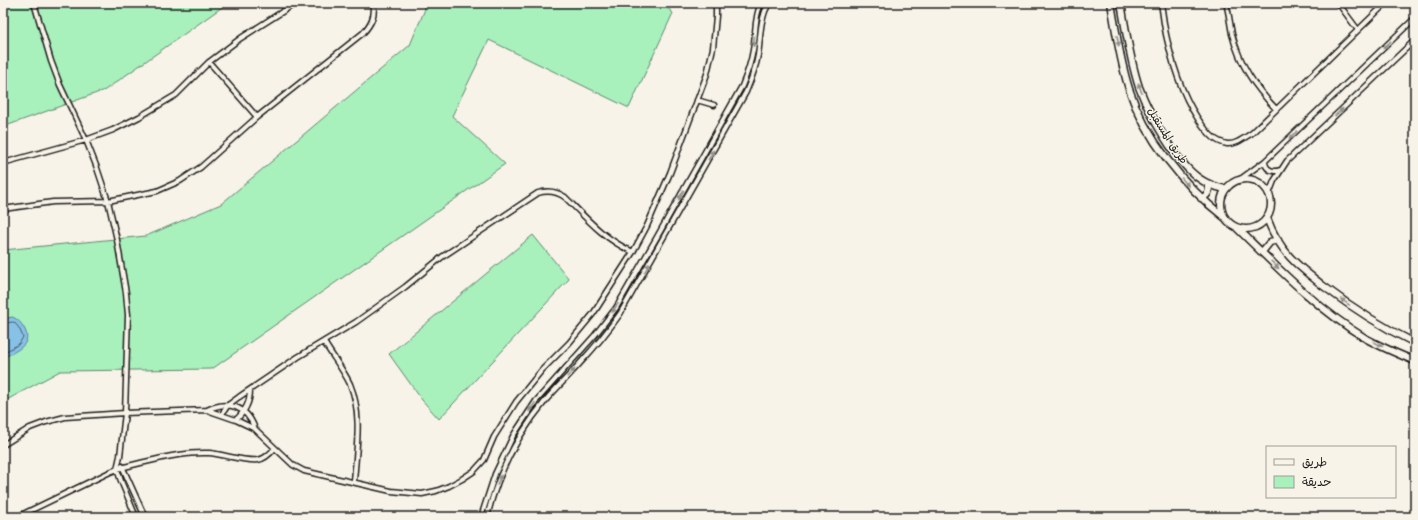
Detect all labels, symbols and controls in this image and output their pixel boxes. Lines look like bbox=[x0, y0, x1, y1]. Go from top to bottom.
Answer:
one-way arrow bbox=[750, 35, 757, 47]
one-way arrow bbox=[1115, 35, 1121, 47]
one-way arrow bbox=[1382, 40, 1392, 50]
one-way arrow bbox=[1137, 82, 1143, 94]
street label: طريق المستقبل bbox=[1142, 104, 1192, 168]
one-way arrow bbox=[1334, 107, 1344, 117]
one-way arrow bbox=[1288, 130, 1298, 140]
one-way arrow bbox=[707, 149, 714, 161]
one-way arrow bbox=[1181, 176, 1190, 187]
one-way arrow bbox=[677, 189, 684, 201]
one-way arrow bbox=[1270, 260, 1280, 270]
one-way arrow bbox=[643, 262, 650, 274]
one-way arrow bbox=[1340, 298, 1351, 306]
one-way arrow bbox=[612, 302, 619, 313]
one-way arrow bbox=[1372, 341, 1383, 347]
one-way arrow bbox=[566, 368, 576, 378]
one-way arrow bbox=[528, 402, 536, 412]
legend bbox=[1266, 446, 1396, 498]
text: طريق bbox=[1302, 453, 1327, 472]
one-way arrow bbox=[497, 473, 503, 485]
text: حديقة bbox=[1302, 473, 1331, 492]

